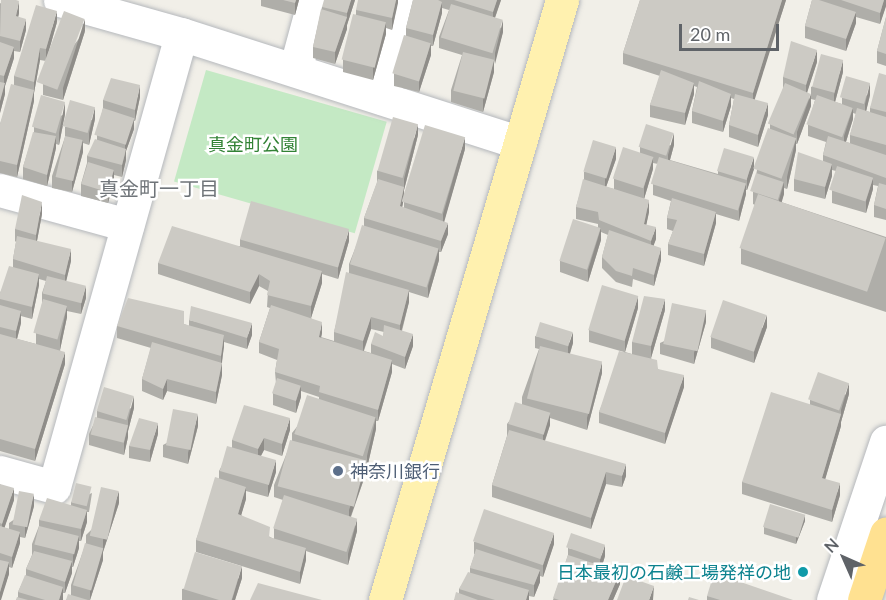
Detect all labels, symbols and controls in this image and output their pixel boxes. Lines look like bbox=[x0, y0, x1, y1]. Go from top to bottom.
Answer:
scale bar bbox=[682, 12, 782, 50]
text: 20 m bbox=[690, 23, 730, 45]
park label: 真金町公園 bbox=[208, 133, 298, 155]
district label: 真金町一丁目 bbox=[99, 176, 219, 200]
place label: 神奈川銀行 bbox=[350, 460, 440, 482]
marker: 神奈川銀行 bbox=[331, 464, 345, 478]
north arrow bbox=[814, 528, 874, 588]
text: N bbox=[820, 534, 842, 556]
place label: 日本最初の石鹸工場発祥の地 bbox=[557, 561, 791, 583]
marker: 日本最初の石鹸工場発祥の地 bbox=[796, 565, 810, 579]

